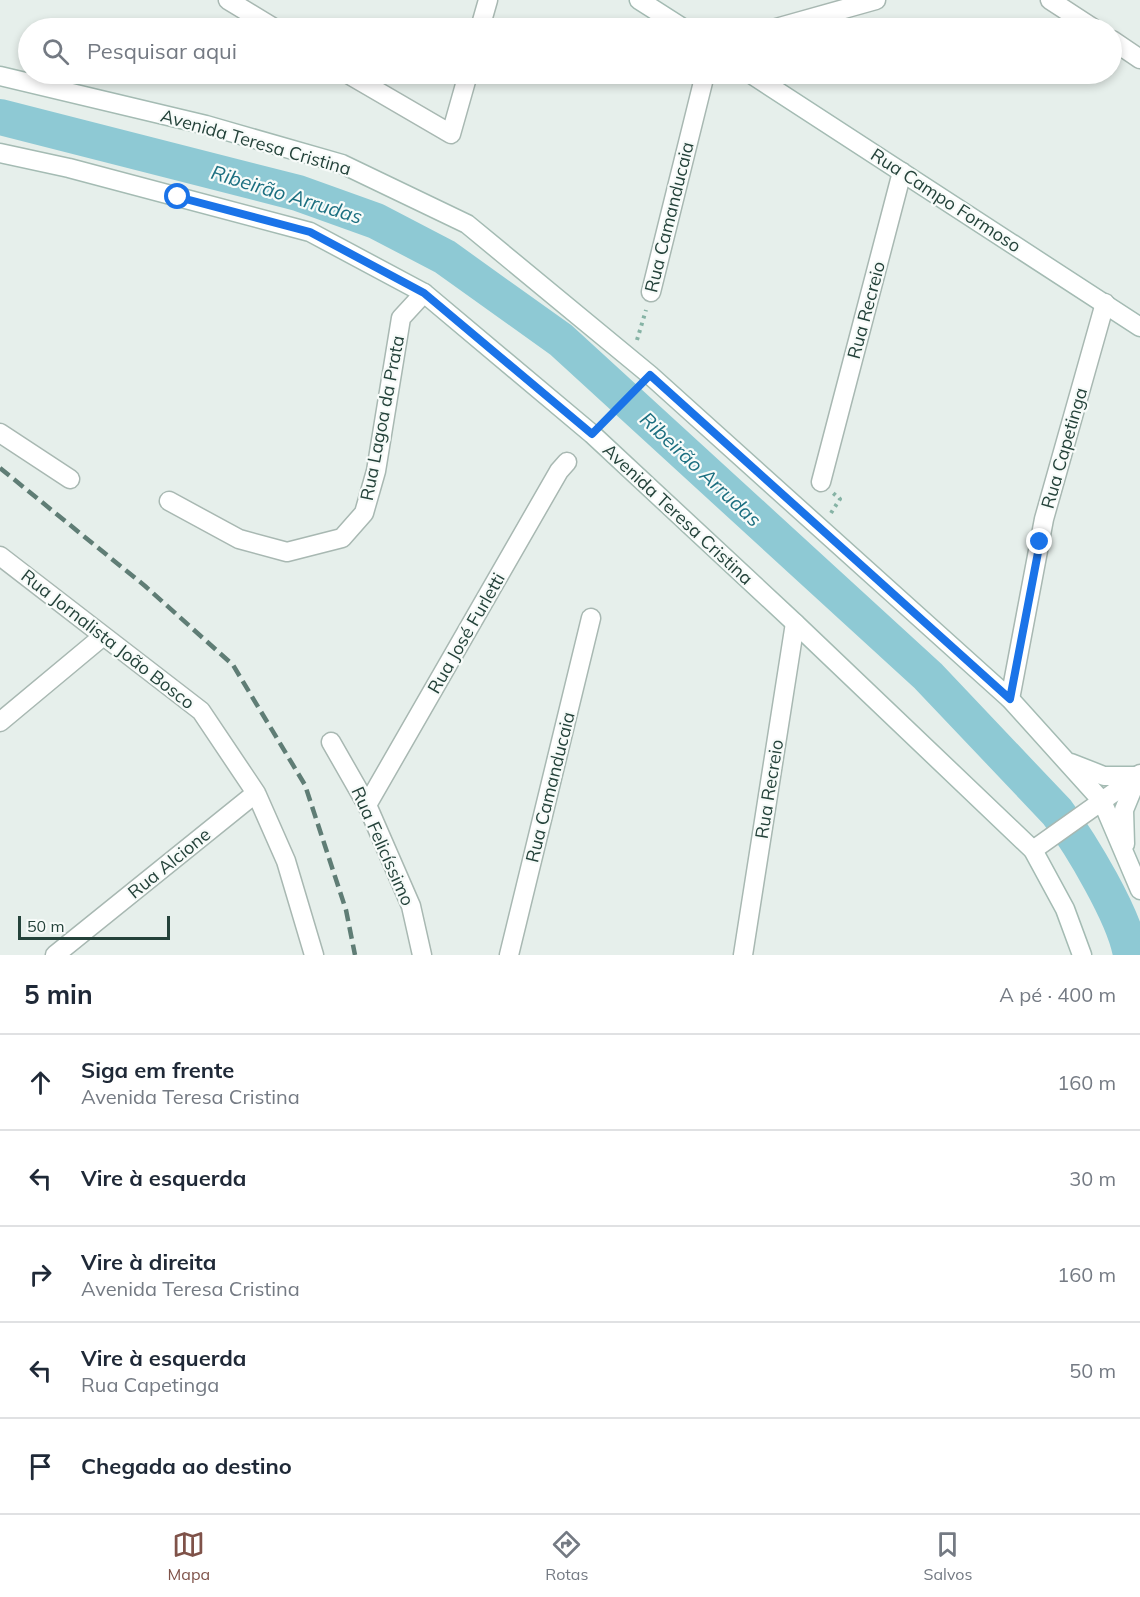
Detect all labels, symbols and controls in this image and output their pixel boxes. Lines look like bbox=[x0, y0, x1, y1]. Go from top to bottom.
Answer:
search box bbox=[18, 18, 1122, 84]
icon: search bbox=[39, 35, 72, 68]
text: Pesquisar aqui bbox=[87, 37, 237, 65]
street label: Avenida Teresa Cristina bbox=[158, 104, 354, 180]
street label: Rua Camanducaia bbox=[639, 139, 699, 295]
street label: Rua Campo Formoso bbox=[867, 143, 1025, 257]
water label: Ribeirão Arrudas bbox=[208, 159, 366, 229]
route start bbox=[164, 183, 190, 209]
street label: Rua Recreio bbox=[842, 259, 890, 361]
street label: Rua Lagoa da Prata bbox=[355, 333, 409, 503]
street label: Rua Capetinga bbox=[1036, 385, 1092, 511]
water label: Ribeirão Arrudas bbox=[635, 406, 767, 532]
street label: Avenida Teresa Cristina bbox=[598, 438, 758, 590]
route end bbox=[1026, 528, 1052, 554]
street label: Rua Jornalista João Bosco bbox=[17, 564, 199, 714]
street label: Rua José Furletti bbox=[422, 569, 510, 697]
street label: Rua Camanducaia bbox=[520, 709, 580, 865]
street label: Rua Recreio bbox=[750, 738, 788, 840]
street label: Rua Felicíssimo bbox=[346, 783, 420, 909]
street label: Rua Alcione bbox=[123, 823, 215, 903]
scale bar bbox=[18, 913, 170, 941]
text: 50 m bbox=[27, 916, 64, 936]
text: 5 min bbox=[24, 978, 93, 1011]
text: A pé · 400 m bbox=[999, 982, 1116, 1007]
text: Siga em frente bbox=[81, 1056, 234, 1084]
icon: ahead bbox=[24, 1066, 57, 1099]
text: 160 m bbox=[1057, 1070, 1116, 1095]
text: Avenida Teresa Cristina bbox=[81, 1084, 300, 1109]
icon: left bbox=[24, 1162, 57, 1195]
text: Vire à esquerda bbox=[81, 1164, 246, 1192]
text: 30 m bbox=[1069, 1166, 1116, 1191]
text: Vire à direita bbox=[81, 1248, 216, 1276]
icon: right bbox=[24, 1258, 57, 1291]
text: 160 m bbox=[1057, 1262, 1116, 1287]
text: Avenida Teresa Cristina bbox=[81, 1276, 300, 1301]
text: Vire à esquerda bbox=[81, 1344, 246, 1372]
icon: left bbox=[24, 1354, 57, 1387]
text: 50 m bbox=[1069, 1358, 1116, 1383]
text: Rua Capetinga bbox=[81, 1372, 219, 1397]
icon: arrive bbox=[24, 1450, 57, 1483]
text: Chegada ao destino bbox=[81, 1452, 292, 1480]
tab: Mapa bbox=[168, 1528, 210, 1584]
tab: Rotas bbox=[545, 1528, 588, 1584]
tab: Salvos bbox=[924, 1528, 972, 1584]

